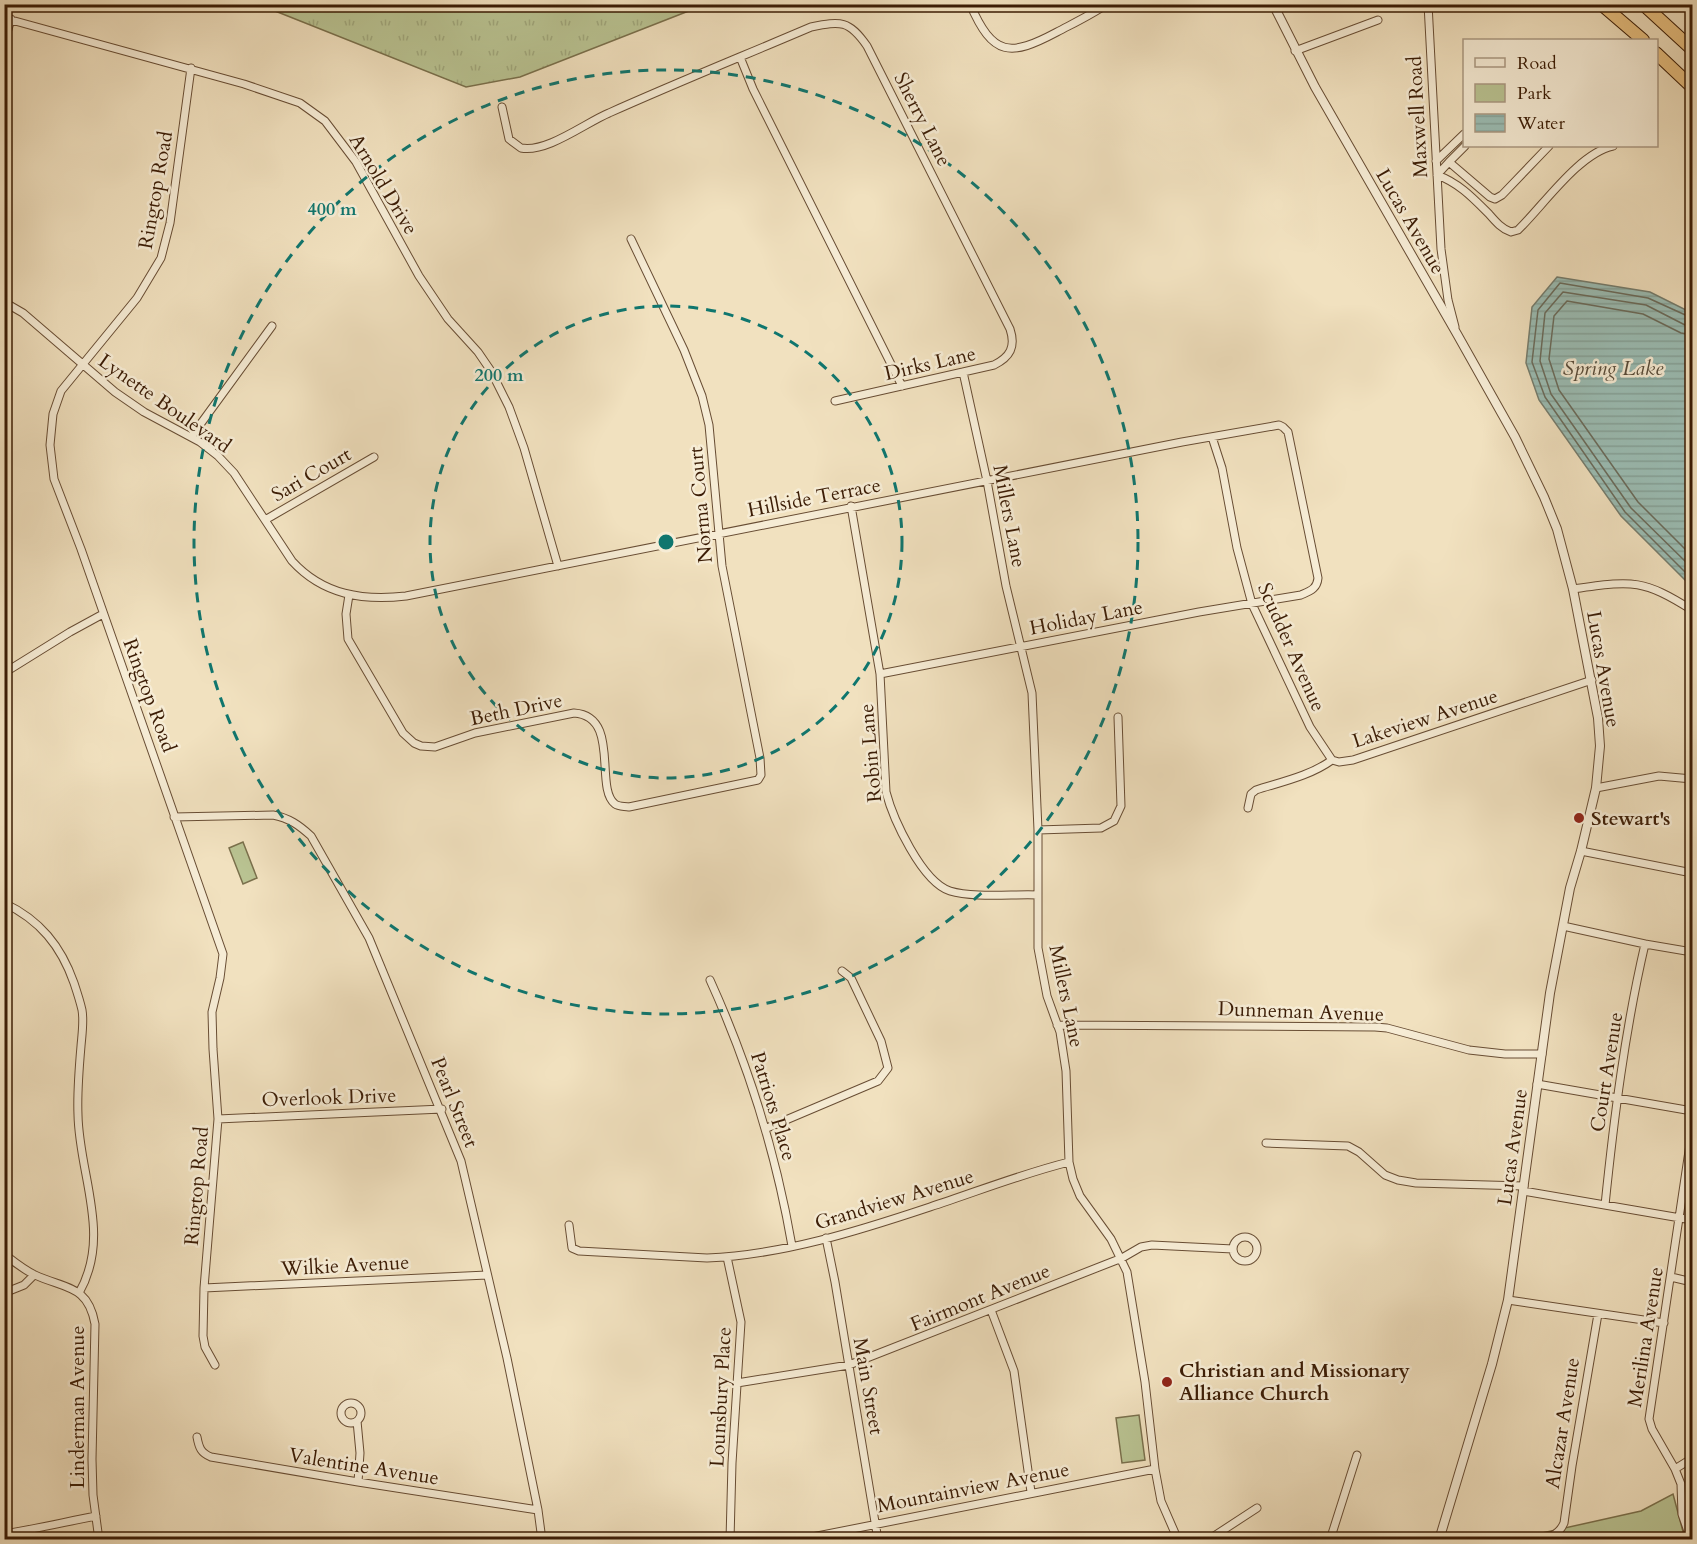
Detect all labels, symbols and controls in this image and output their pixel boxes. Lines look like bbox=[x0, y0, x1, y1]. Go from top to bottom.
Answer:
legend bbox=[1463, 39, 1658, 147]
text: Road bbox=[1517, 51, 1557, 76]
street label: Maxwell Road bbox=[1401, 55, 1434, 179]
street label: Sherry Lane bbox=[887, 68, 958, 171]
text: Park bbox=[1517, 81, 1552, 106]
text: Water bbox=[1516, 111, 1566, 136]
street label: Ringtop Road bbox=[132, 129, 179, 251]
street label: Arnold Drive bbox=[343, 129, 424, 240]
street label: Lucas Avenue bbox=[1369, 164, 1452, 279]
text: 400 m bbox=[307, 197, 357, 222]
street label: Dirks Lane bbox=[882, 340, 979, 387]
street label: Lynette Boulevard bbox=[93, 347, 237, 460]
water label: Spring Lake bbox=[1563, 354, 1664, 383]
text: 200 m bbox=[474, 363, 524, 388]
street label: Sari Court bbox=[267, 440, 357, 508]
street label: Norma Court bbox=[682, 445, 719, 564]
street label: Millers Lane bbox=[986, 462, 1033, 570]
street label: Hillside Terrace bbox=[745, 471, 883, 524]
centre of rings bbox=[656, 532, 676, 552]
street label: Scudder Avenue bbox=[1251, 579, 1332, 716]
street label: Holiday Lane bbox=[1027, 593, 1145, 642]
street label: Lucas Avenue bbox=[1580, 609, 1627, 729]
street label: Ringtop Road bbox=[116, 635, 183, 756]
street label: Lakeview Avenue bbox=[1349, 682, 1501, 755]
street label: Beth Drive bbox=[467, 687, 565, 732]
street label: Robin Lane bbox=[853, 702, 888, 803]
place label: Stewart's bbox=[1591, 805, 1670, 832]
marker: Stewart's bbox=[1572, 811, 1586, 825]
street label: Millers Lane bbox=[1042, 942, 1091, 1050]
street label: Dunneman Avenue bbox=[1217, 995, 1385, 1028]
street label: Court Avenue bbox=[1584, 1010, 1629, 1134]
street label: Patriots Place bbox=[744, 1048, 803, 1164]
street label: Pearl Street bbox=[424, 1053, 485, 1152]
street label: Overlook Drive bbox=[261, 1082, 397, 1113]
street label: Lucas Avenue bbox=[1491, 1087, 1534, 1207]
street label: Ringtop Road bbox=[178, 1125, 215, 1247]
street label: Grandview Avenue bbox=[811, 1162, 977, 1236]
street label: Wilkie Avenue bbox=[279, 1249, 410, 1282]
street label: Fairmont Avenue bbox=[906, 1257, 1054, 1338]
street label: Merilina Avenue bbox=[1621, 1265, 1670, 1409]
street label: Linderman Avenue bbox=[64, 1325, 91, 1489]
street label: Lounsbury Place bbox=[703, 1326, 738, 1468]
street label: Main Street bbox=[847, 1336, 890, 1437]
street label: Alcazar Avenue bbox=[1539, 1356, 1586, 1490]
place label: Christian and Missionary Alliance Church bbox=[1179, 1357, 1410, 1407]
marker: Christian and Missionary Alliance Church bbox=[1160, 1375, 1174, 1389]
street label: Valentine Avenue bbox=[287, 1441, 441, 1492]
street label: Mountainview Avenue bbox=[875, 1456, 1071, 1519]

